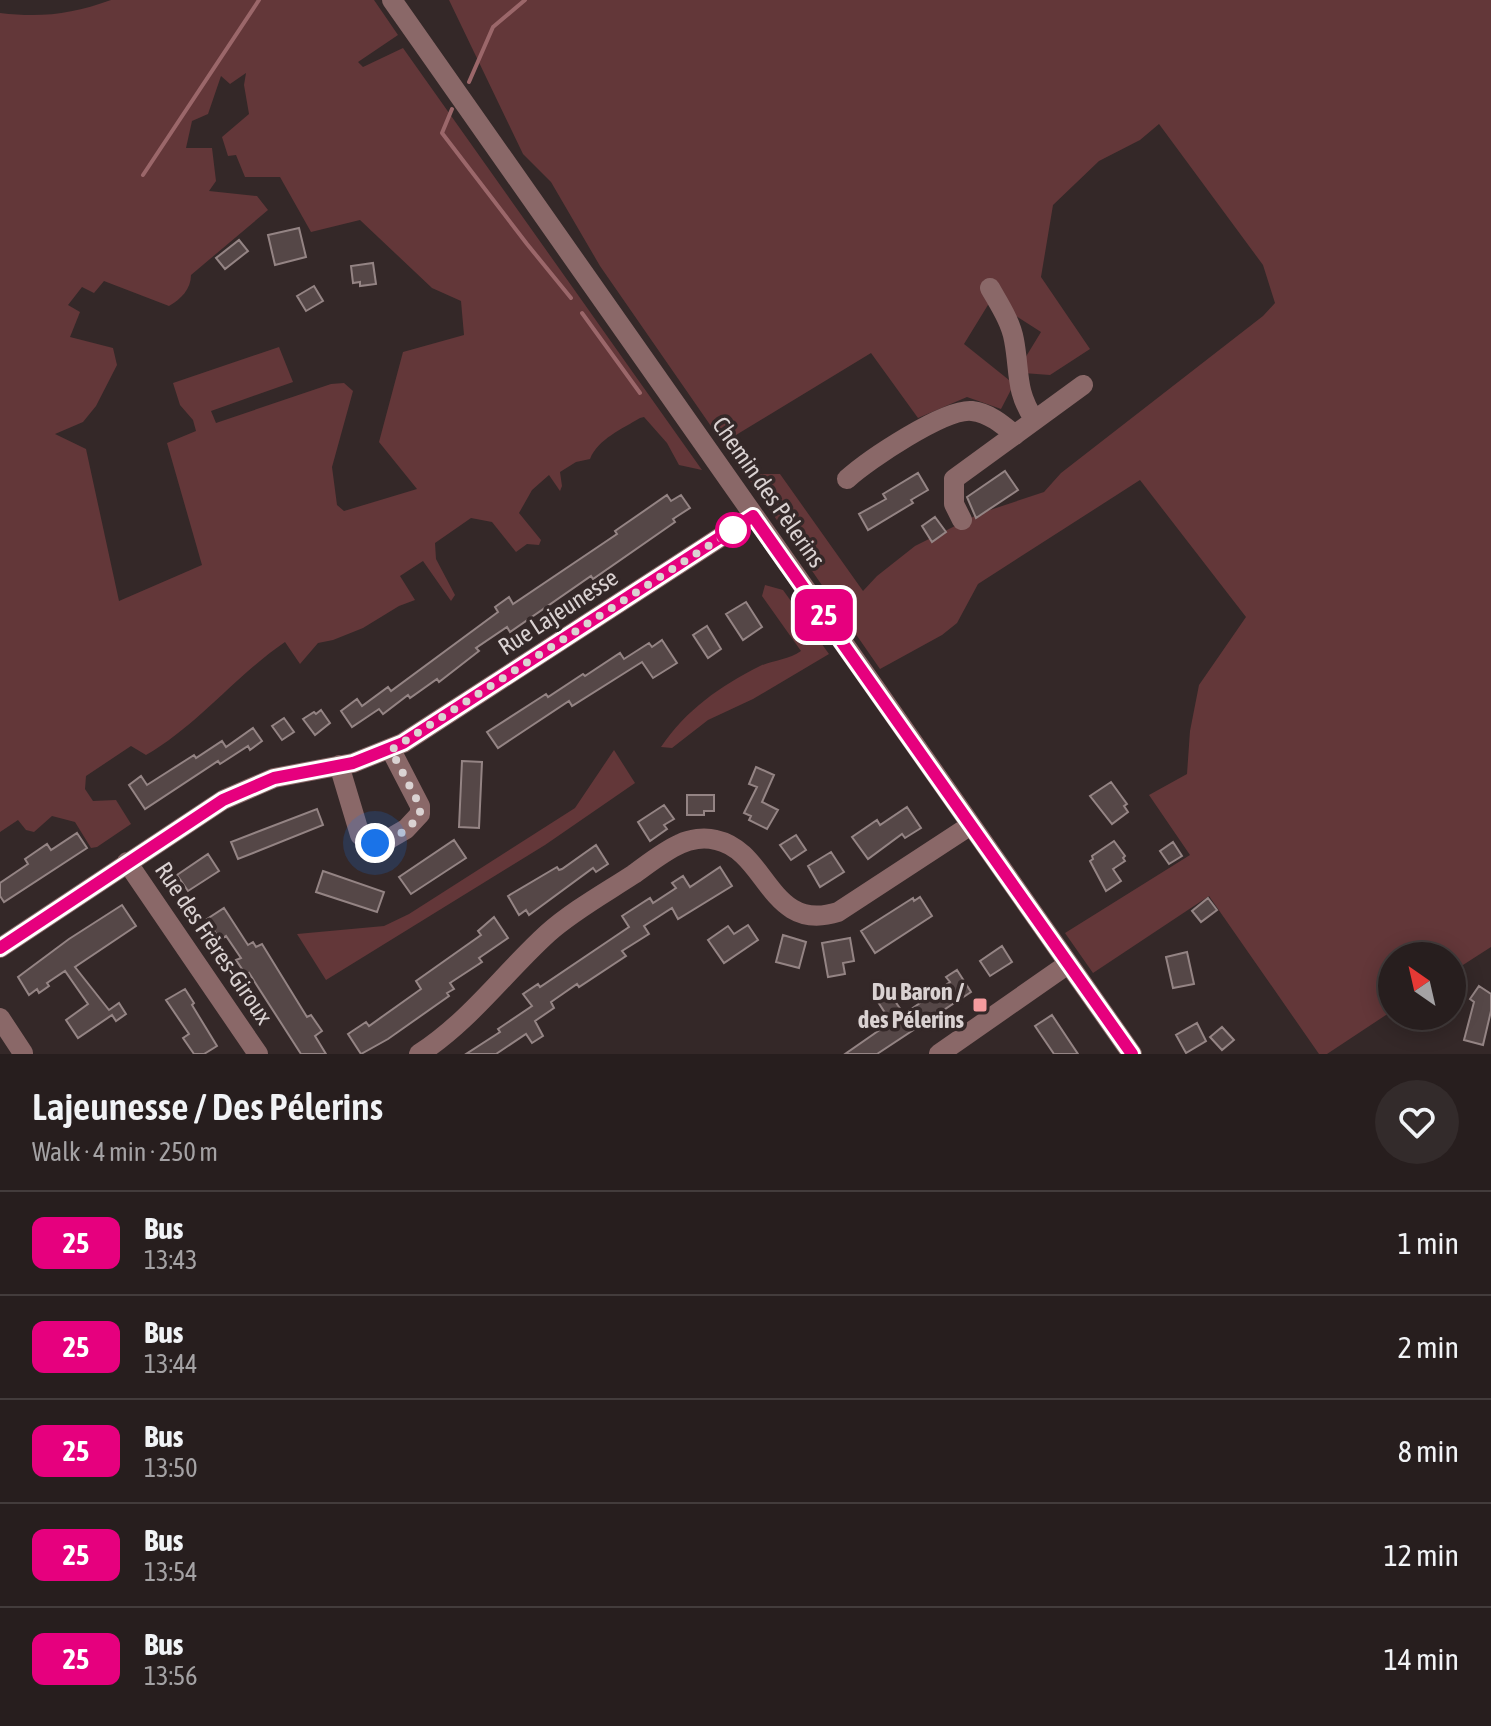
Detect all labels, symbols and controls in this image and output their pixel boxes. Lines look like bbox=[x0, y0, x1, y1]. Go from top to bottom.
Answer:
street label: Chemin des Pèlerins bbox=[707, 412, 831, 572]
unlabelled marker bbox=[716, 513, 750, 547]
street label: Rue Lajeunesse bbox=[493, 563, 623, 661]
line badge: 25 bbox=[788, 589, 860, 641]
text: 25 bbox=[811, 599, 837, 631]
your location bbox=[355, 823, 395, 863]
street label: Rue des Frères-Giroux bbox=[150, 857, 278, 1029]
north arrow bbox=[1378, 942, 1466, 1030]
map controls bbox=[1378, 942, 1466, 1030]
place label: Du Baron / des Pélerins bbox=[858, 978, 965, 1033]
marker: Du Baron / des Pélerins bbox=[971, 996, 989, 1014]
button: heart bbox=[1375, 1080, 1459, 1164]
text: Lajeunesse / Des Pélerins bbox=[32, 1085, 383, 1128]
text: Walk · 4 min · 250 m bbox=[32, 1137, 218, 1167]
text: Bus bbox=[144, 1211, 183, 1245]
text: 1 min bbox=[1398, 1226, 1459, 1260]
text: 25 bbox=[63, 1227, 89, 1259]
text: 13:43 bbox=[144, 1245, 198, 1275]
text: Bus bbox=[144, 1315, 183, 1349]
text: 2 min bbox=[1398, 1330, 1459, 1364]
text: 25 bbox=[63, 1331, 89, 1363]
text: 13:44 bbox=[144, 1349, 198, 1379]
text: Bus bbox=[144, 1419, 183, 1453]
text: 8 min bbox=[1398, 1434, 1459, 1468]
text: 25 bbox=[63, 1435, 89, 1467]
text: 13:50 bbox=[144, 1453, 198, 1483]
text: Bus bbox=[144, 1523, 183, 1557]
text: 12 min bbox=[1384, 1538, 1459, 1572]
text: 25 bbox=[63, 1539, 89, 1571]
text: 13:54 bbox=[144, 1557, 198, 1587]
text: Bus bbox=[144, 1627, 183, 1661]
text: 14 min bbox=[1384, 1642, 1459, 1676]
text: 25 bbox=[63, 1643, 89, 1675]
text: 13:56 bbox=[144, 1661, 198, 1691]

